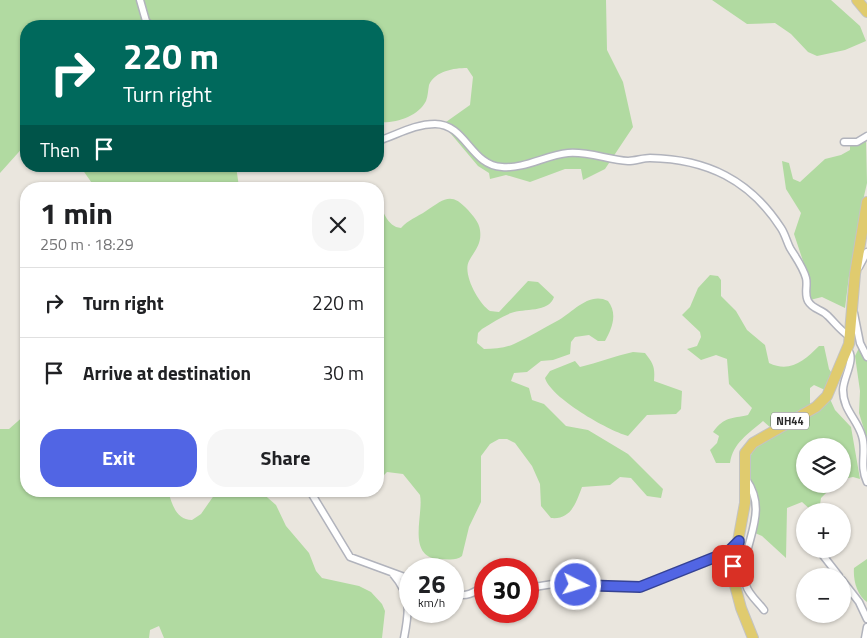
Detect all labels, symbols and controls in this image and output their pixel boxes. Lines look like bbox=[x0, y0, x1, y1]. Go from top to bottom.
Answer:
text: 220 m bbox=[123, 29, 219, 83]
icon: right bbox=[40, 40, 105, 105]
text: Turn right bbox=[123, 77, 212, 111]
text: Then bbox=[40, 135, 80, 164]
icon: arrive bbox=[90, 135, 118, 163]
text: 1 min bbox=[40, 190, 113, 236]
button: close bbox=[312, 199, 364, 251]
text: 250 m · 18:29 bbox=[40, 232, 134, 256]
text: Turn right bbox=[83, 288, 164, 317]
text: 220 m bbox=[312, 288, 364, 317]
icon: right bbox=[40, 289, 68, 317]
text: Arrive at destination bbox=[83, 358, 251, 387]
text: 30 m bbox=[323, 358, 364, 387]
icon: arrive bbox=[40, 359, 68, 387]
road number: NH44 bbox=[771, 412, 809, 430]
button: Exit bbox=[40, 429, 197, 487]
button: Share bbox=[207, 429, 364, 487]
map controls bbox=[796, 438, 851, 623]
button: layers bbox=[796, 438, 851, 493]
button: + bbox=[796, 503, 851, 558]
pin bbox=[712, 545, 754, 587]
icon: arrive bbox=[719, 552, 747, 580]
speed limit sign: 30 bbox=[474, 558, 539, 623]
position arrow bbox=[549, 558, 601, 610]
text: 26 bbox=[417, 565, 446, 603]
button: − bbox=[796, 568, 851, 623]
text: km/h bbox=[418, 593, 445, 612]

